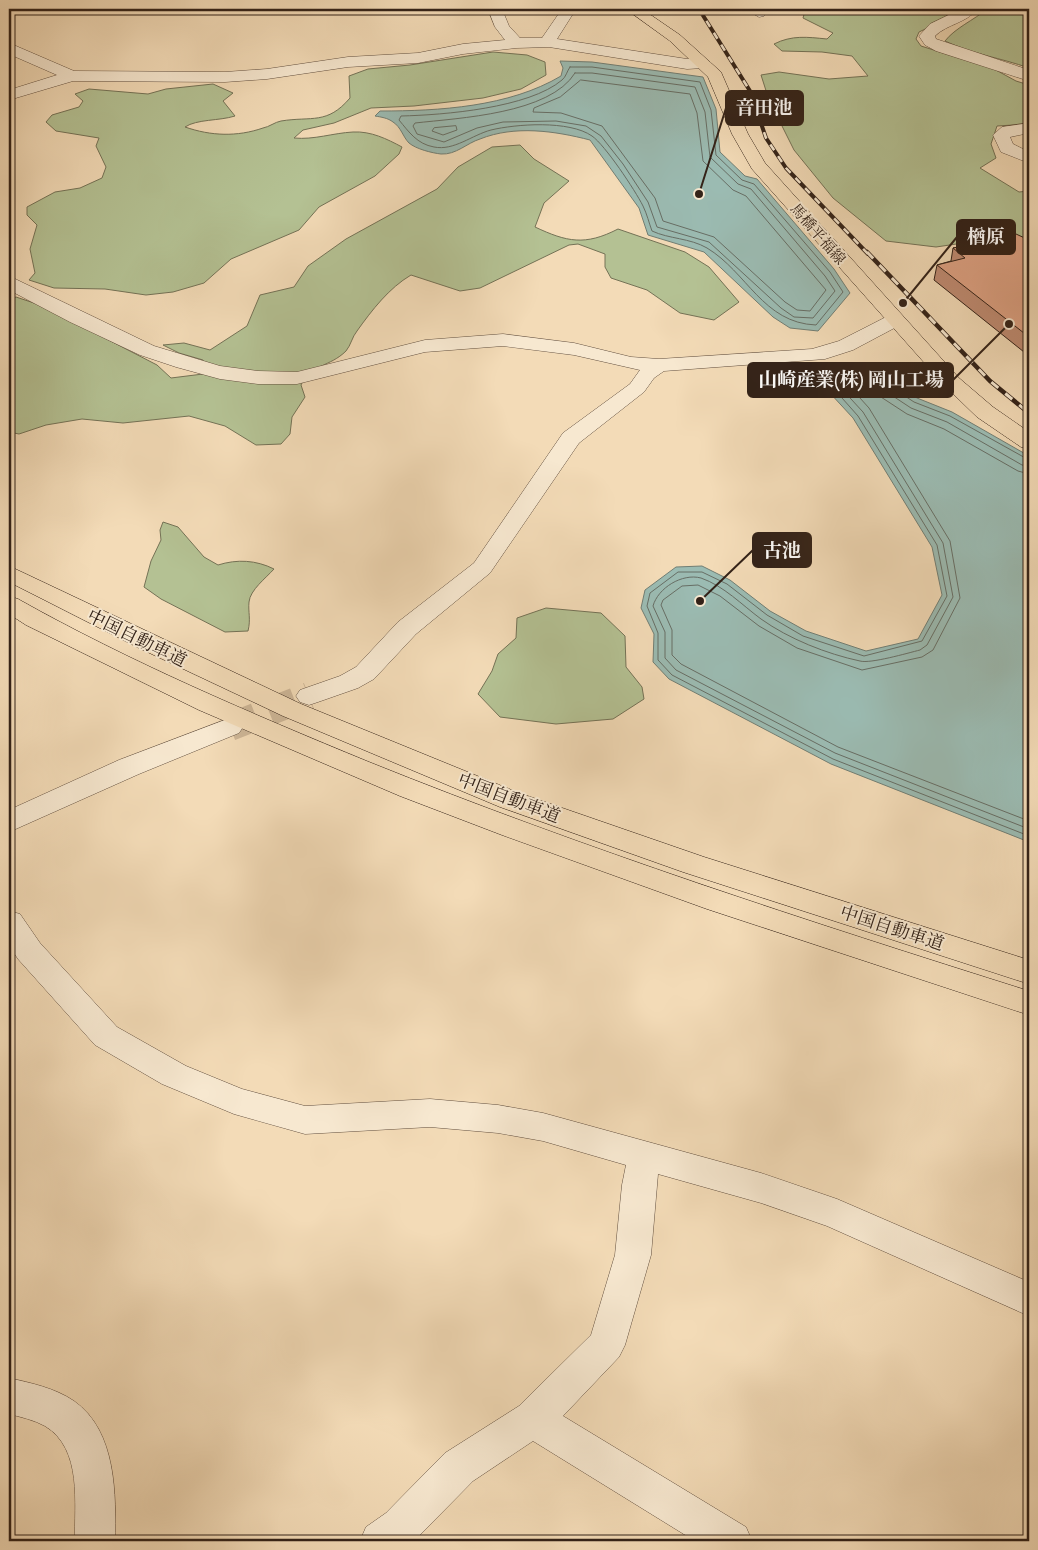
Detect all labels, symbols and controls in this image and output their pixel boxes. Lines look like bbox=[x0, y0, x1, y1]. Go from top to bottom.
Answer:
callout: 音田池 bbox=[726, 91, 803, 125]
text: 音田池 bbox=[735, 96, 793, 120]
street label: 馬橋平福線 bbox=[786, 200, 849, 269]
callout: 楢原 bbox=[957, 220, 1015, 254]
text: 楢原 bbox=[967, 225, 1005, 249]
callout: 山崎産業(株) 岡山工場 bbox=[748, 363, 953, 397]
text: 山崎産業(株) 岡山工場 bbox=[758, 368, 944, 392]
callout: 古池 bbox=[753, 533, 811, 567]
text: 古池 bbox=[763, 539, 801, 563]
street label: 中国自動車道 bbox=[83, 604, 190, 672]
street label: 中国自動車道 bbox=[454, 768, 563, 829]
street label: 中国自動車道 bbox=[837, 901, 947, 956]

